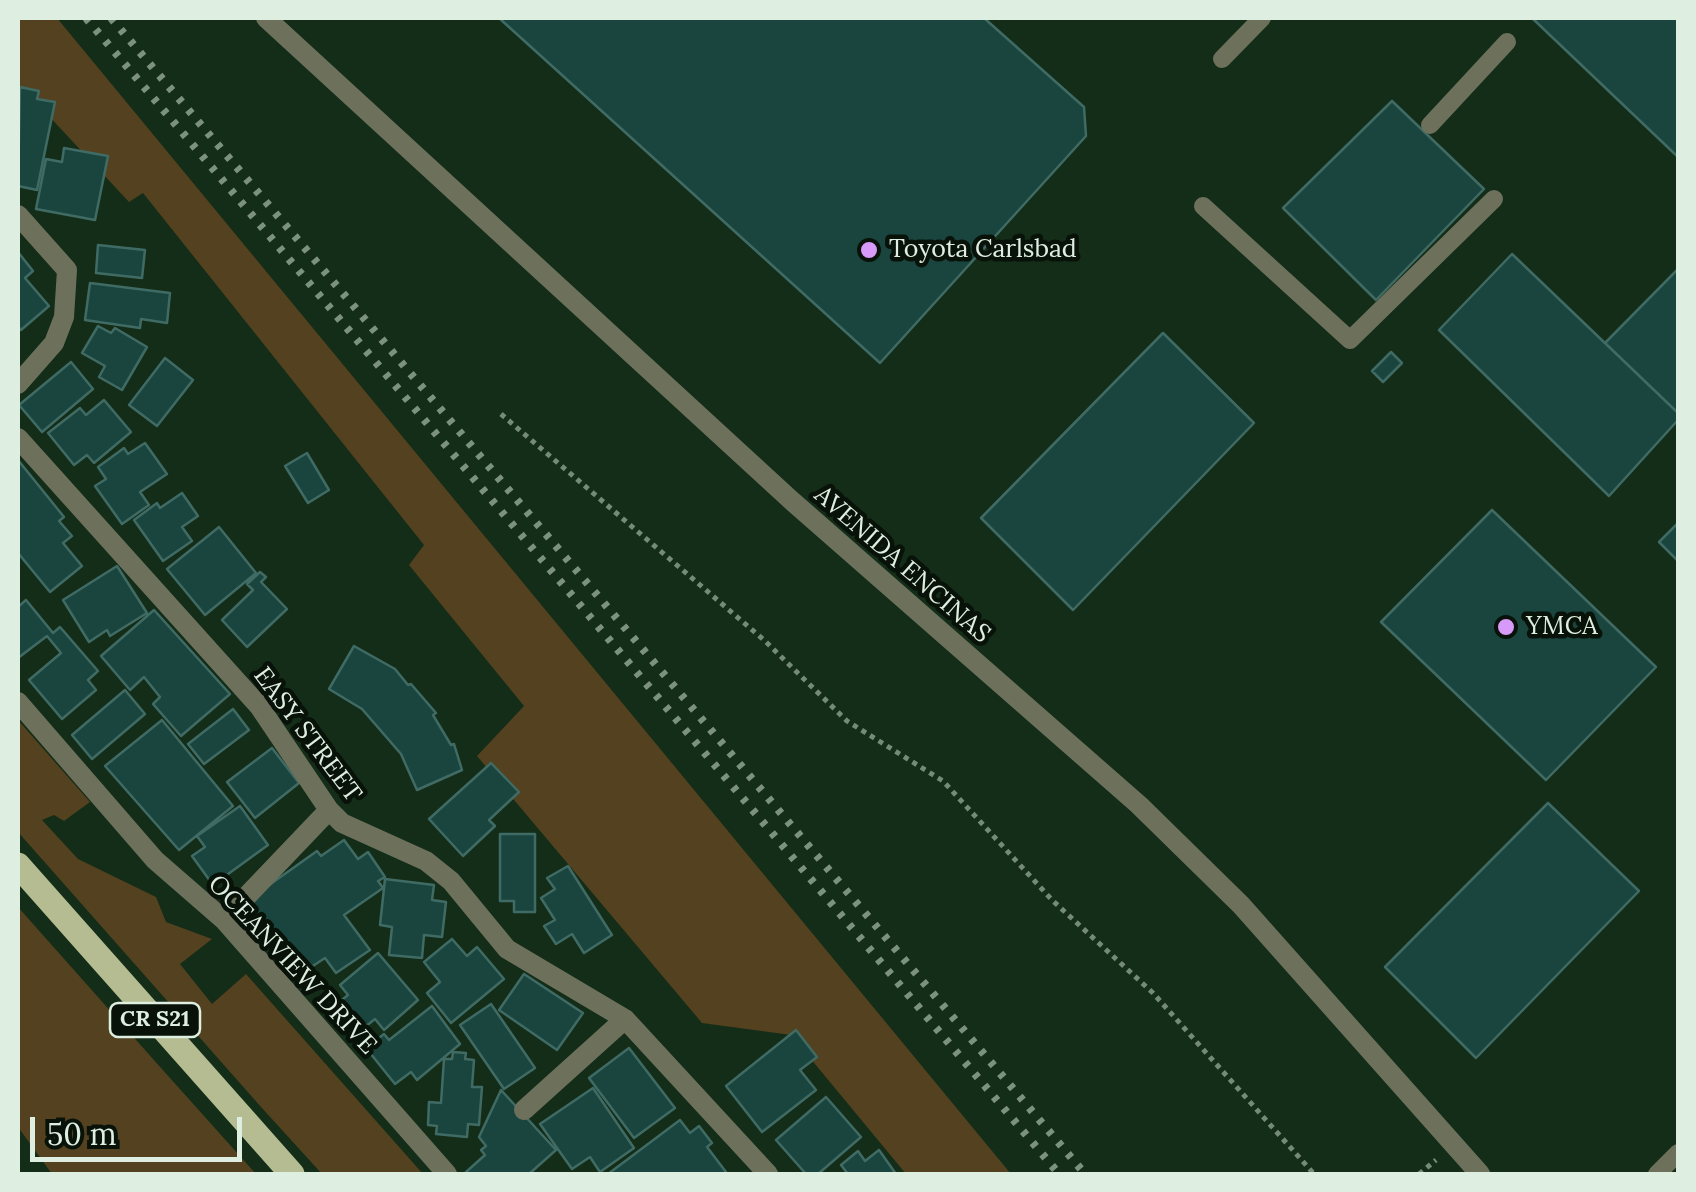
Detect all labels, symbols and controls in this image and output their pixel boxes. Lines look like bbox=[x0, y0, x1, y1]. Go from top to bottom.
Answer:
place label: Toyota Carlsbad bbox=[889, 235, 1077, 265]
marker: Toyota Carlsbad bbox=[858, 239, 880, 261]
street label: AVENIDA ENCINAS bbox=[808, 480, 996, 650]
place label: YMCA bbox=[1526, 612, 1598, 642]
marker: YMCA bbox=[1495, 616, 1517, 638]
street label: EASY STREET bbox=[247, 662, 367, 808]
street label: OCEANVIEW DRIVE bbox=[201, 869, 383, 1061]
road number: CR S21 bbox=[110, 1003, 200, 1037]
scale bar bbox=[35, 1097, 248, 1159]
text: 50 m bbox=[47, 1115, 117, 1153]

